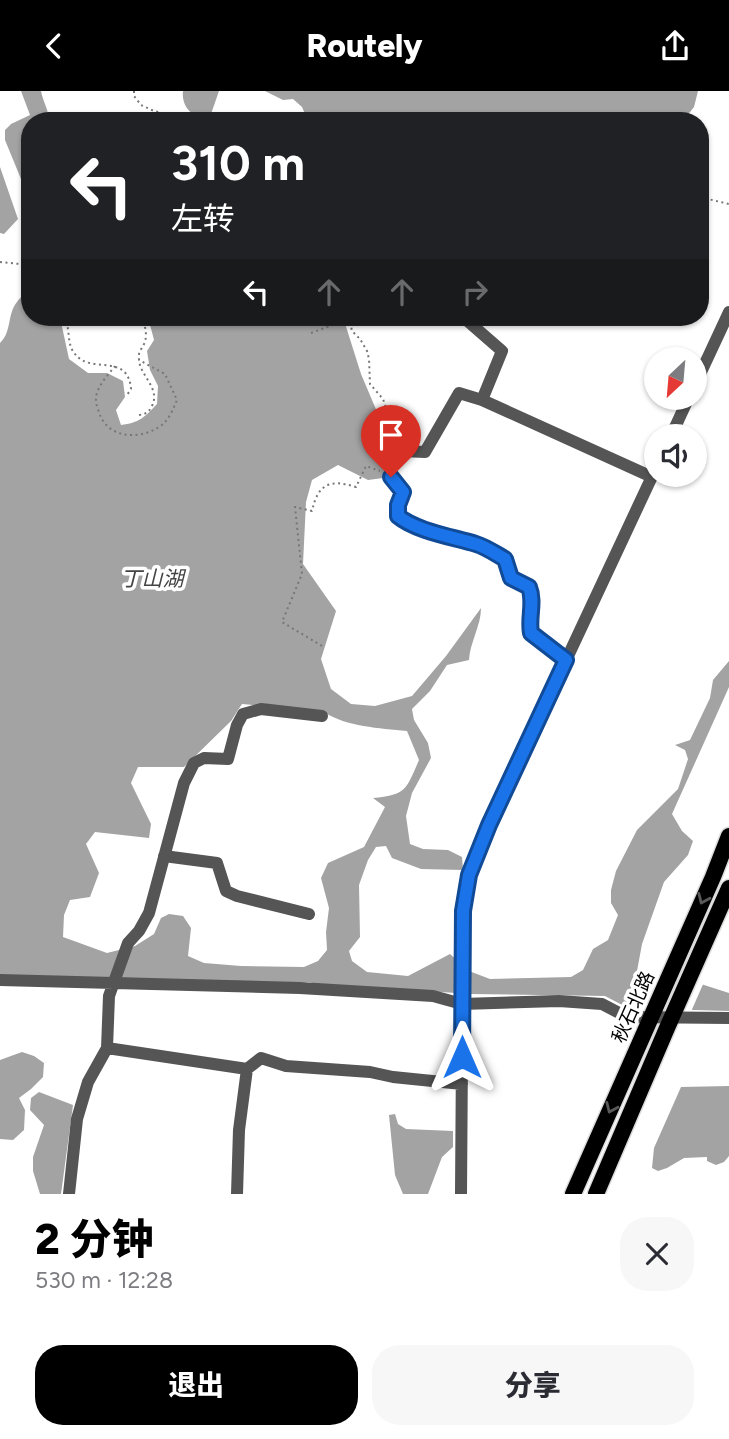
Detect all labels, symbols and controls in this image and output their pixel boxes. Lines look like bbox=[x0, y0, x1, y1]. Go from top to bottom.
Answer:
icon: back bbox=[35, 27, 73, 65]
text: Routely bbox=[306, 27, 423, 65]
icon: share bbox=[656, 27, 694, 65]
text: 310 m bbox=[171, 133, 305, 192]
icon: left bbox=[56, 140, 147, 231]
text: 左转 bbox=[171, 200, 235, 238]
icon: left bbox=[237, 273, 275, 311]
icon: ahead bbox=[310, 273, 348, 311]
icon: ahead bbox=[383, 273, 421, 311]
icon: right bbox=[456, 273, 494, 311]
north arrow bbox=[644, 347, 707, 409]
map controls bbox=[644, 347, 707, 487]
pin bbox=[361, 405, 421, 477]
icon: arrive bbox=[372, 416, 410, 454]
button: sound bbox=[644, 424, 707, 487]
water label: 丁山湖 bbox=[121, 566, 186, 591]
one-way arrow bbox=[697, 892, 711, 905]
street label: 秋石北路 bbox=[607, 968, 659, 1046]
position arrow bbox=[425, 1020, 499, 1094]
one-way arrow bbox=[605, 1100, 619, 1113]
text: 2 分钟 bbox=[35, 1214, 154, 1265]
button: close bbox=[620, 1217, 694, 1291]
text: 530 m · 12:28 bbox=[35, 1266, 173, 1294]
button: 退出 bbox=[35, 1345, 358, 1425]
button: 分享 bbox=[372, 1345, 694, 1425]

